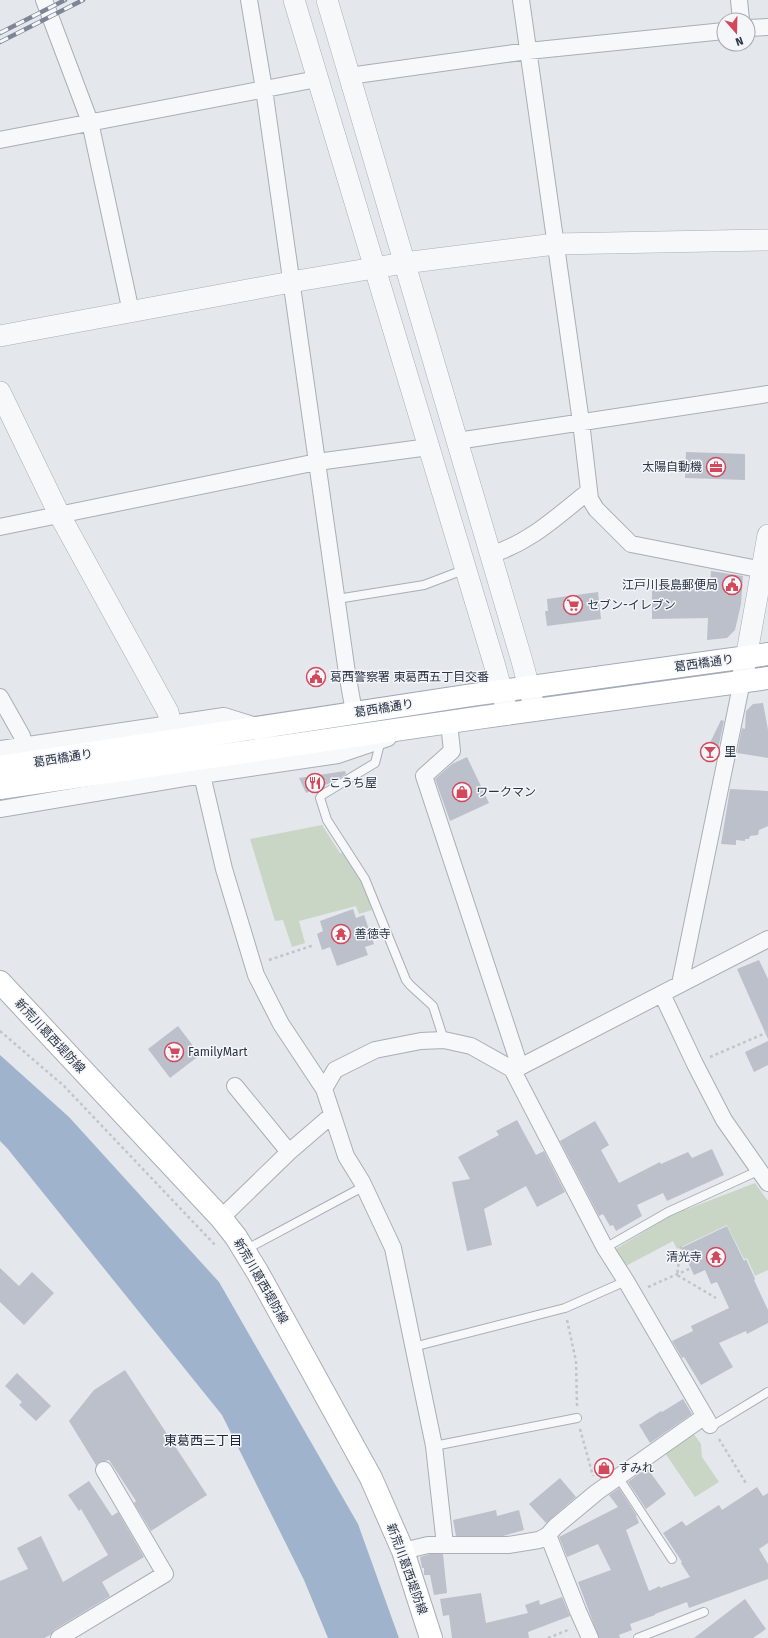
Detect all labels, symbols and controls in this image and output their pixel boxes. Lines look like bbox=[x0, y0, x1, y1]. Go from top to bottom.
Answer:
north arrow bbox=[716, 12, 756, 52]
text: N bbox=[734, 34, 745, 48]
office icon: 太陽自動機 bbox=[705, 456, 727, 478]
place label: 太陽自動機 bbox=[642, 460, 702, 474]
public building icon: 江戸川長島郵便局 bbox=[721, 574, 743, 596]
place label: 江戸川長島郵便局 bbox=[622, 578, 718, 592]
supermarket icon: セブン-イレブン bbox=[562, 594, 584, 616]
place label: セブン-イレブン bbox=[587, 598, 676, 612]
street label: 葛西橋通り bbox=[673, 652, 735, 674]
public building icon: 葛西警察署 東葛西五丁目交番 bbox=[305, 666, 327, 688]
place label: 葛西警察署 東葛西五丁目交番 bbox=[330, 670, 489, 684]
street label: 葛西橋通り bbox=[353, 696, 415, 720]
bar icon: 里 bbox=[699, 741, 721, 763]
place label: 里 bbox=[724, 745, 736, 759]
street label: 葛西橋通り bbox=[32, 746, 94, 770]
restaurant icon: こうち屋 bbox=[304, 772, 326, 794]
place label: こうち屋 bbox=[329, 776, 377, 790]
shop icon: ワークマン bbox=[451, 781, 473, 803]
place label: ワークマン bbox=[476, 785, 536, 799]
temple icon: 善徳寺 bbox=[330, 923, 352, 945]
place label: 善徳寺 bbox=[355, 927, 391, 941]
street label: 新荒川葛西堤防線 bbox=[12, 996, 88, 1076]
supermarket icon: FamilyMart bbox=[163, 1041, 185, 1063]
place label: FamilyMart bbox=[188, 1045, 248, 1059]
street label: 新荒川葛西堤防線 bbox=[231, 1236, 291, 1326]
temple icon: 清光寺 bbox=[705, 1246, 727, 1268]
place label: 清光寺 bbox=[666, 1250, 702, 1264]
district label: 東葛西三丁目 bbox=[164, 1433, 242, 1448]
shop icon: すみれ bbox=[593, 1457, 615, 1479]
place label: すみれ bbox=[618, 1461, 654, 1475]
street label: 新荒川葛西堤防線 bbox=[384, 1521, 430, 1617]

